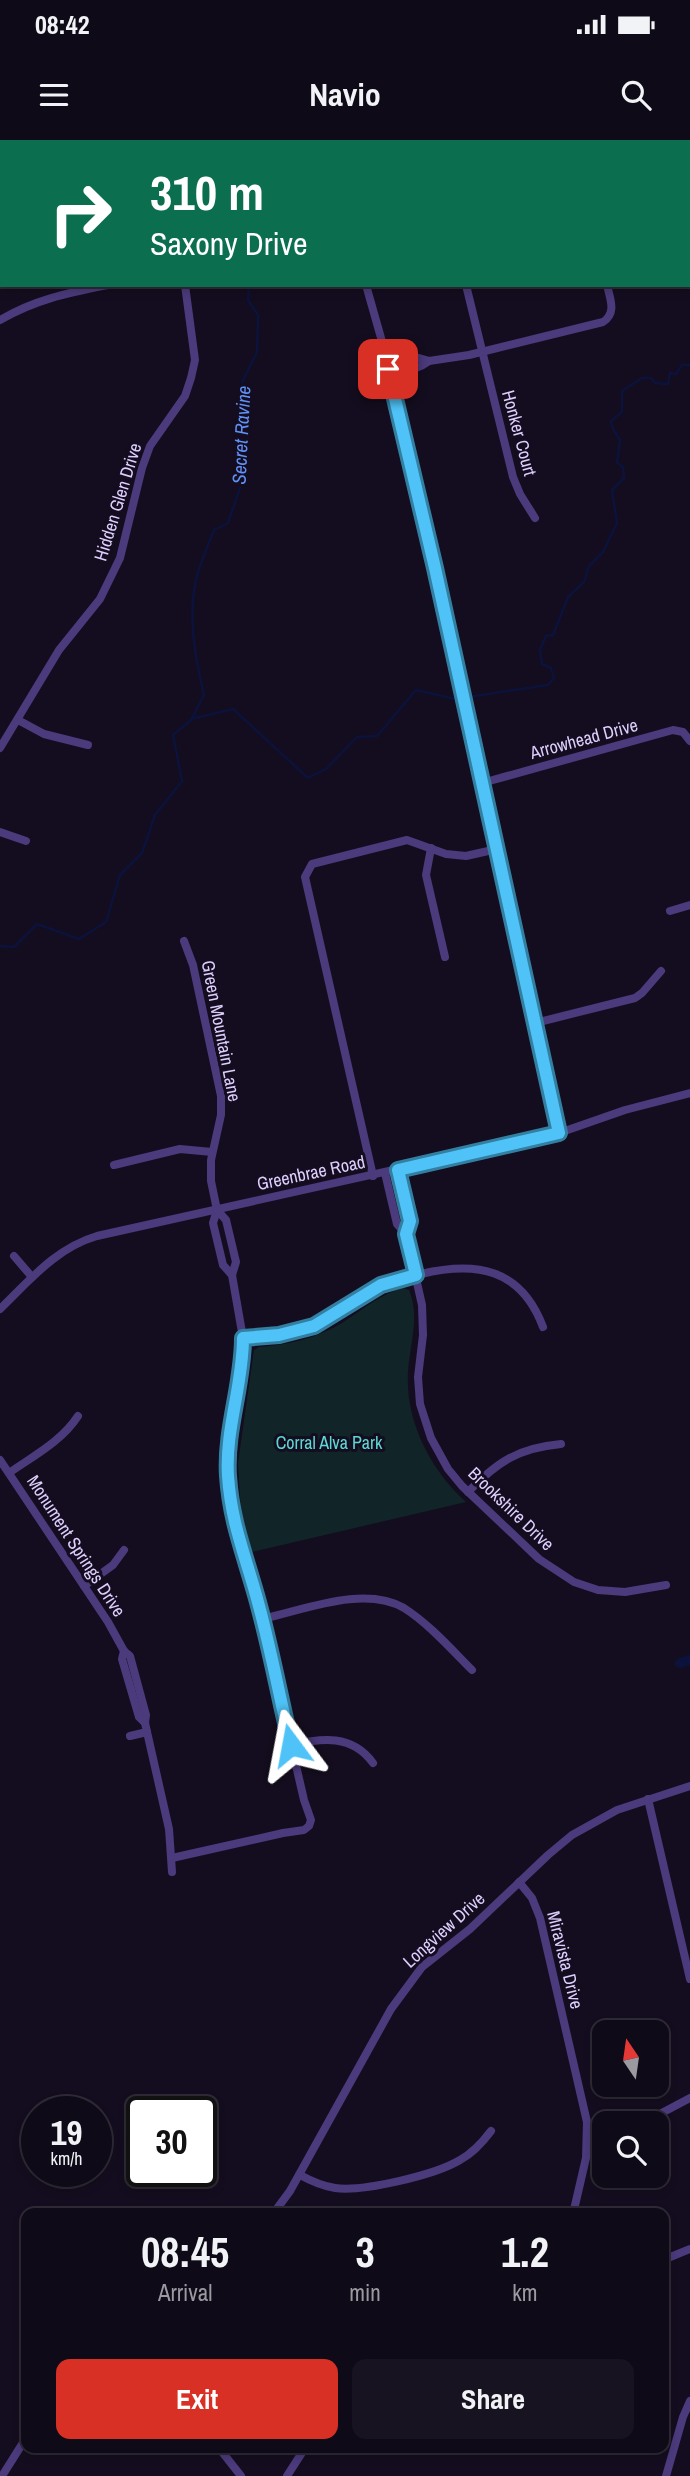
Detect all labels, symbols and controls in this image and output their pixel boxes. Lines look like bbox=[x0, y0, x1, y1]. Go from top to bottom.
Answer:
text: 08:42 bbox=[35, 7, 90, 42]
text: Navio bbox=[309, 73, 381, 116]
icon: menu bbox=[35, 76, 73, 114]
icon: search bbox=[617, 76, 655, 114]
text: 310 m bbox=[150, 159, 264, 225]
icon: right bbox=[35, 168, 126, 259]
text: Saxony Drive bbox=[150, 222, 308, 265]
pin bbox=[358, 339, 418, 399]
icon: arrive bbox=[369, 350, 407, 388]
water label: Secret Ravine bbox=[225, 385, 257, 485]
street label: Honker Court bbox=[496, 387, 543, 479]
street label: Hidden Glen Drive bbox=[88, 440, 147, 564]
street label: Arrowhead Drive bbox=[526, 712, 641, 765]
street label: Green Mountain Lane bbox=[196, 958, 247, 1104]
street label: Greenbrae Road bbox=[255, 1149, 367, 1196]
park label: Corral Alva Park bbox=[276, 1430, 383, 1455]
street label: Brookshire Drive bbox=[463, 1461, 560, 1556]
street label: Monument Springs Drive bbox=[21, 1470, 132, 1621]
position arrow bbox=[254, 1708, 328, 1782]
street label: Longview Drive bbox=[397, 1886, 490, 1973]
street label: Miravista Drive bbox=[541, 1908, 590, 2011]
north arrow bbox=[592, 2020, 668, 2096]
map controls bbox=[592, 2020, 669, 2188]
speed limit sign: 30 bbox=[126, 2096, 217, 2187]
text: 19 bbox=[51, 2109, 82, 2156]
button: search bbox=[592, 2111, 669, 2188]
text: km/h bbox=[51, 2146, 83, 2171]
text: 08:45 bbox=[141, 2224, 229, 2280]
text: 3 bbox=[356, 2224, 375, 2280]
text: 1.2 bbox=[501, 2224, 549, 2280]
text: Arrival bbox=[158, 2277, 212, 2308]
text: min bbox=[349, 2277, 381, 2308]
text: km bbox=[512, 2277, 537, 2308]
button: Exit bbox=[56, 2359, 338, 2439]
button: Share bbox=[352, 2359, 634, 2439]

